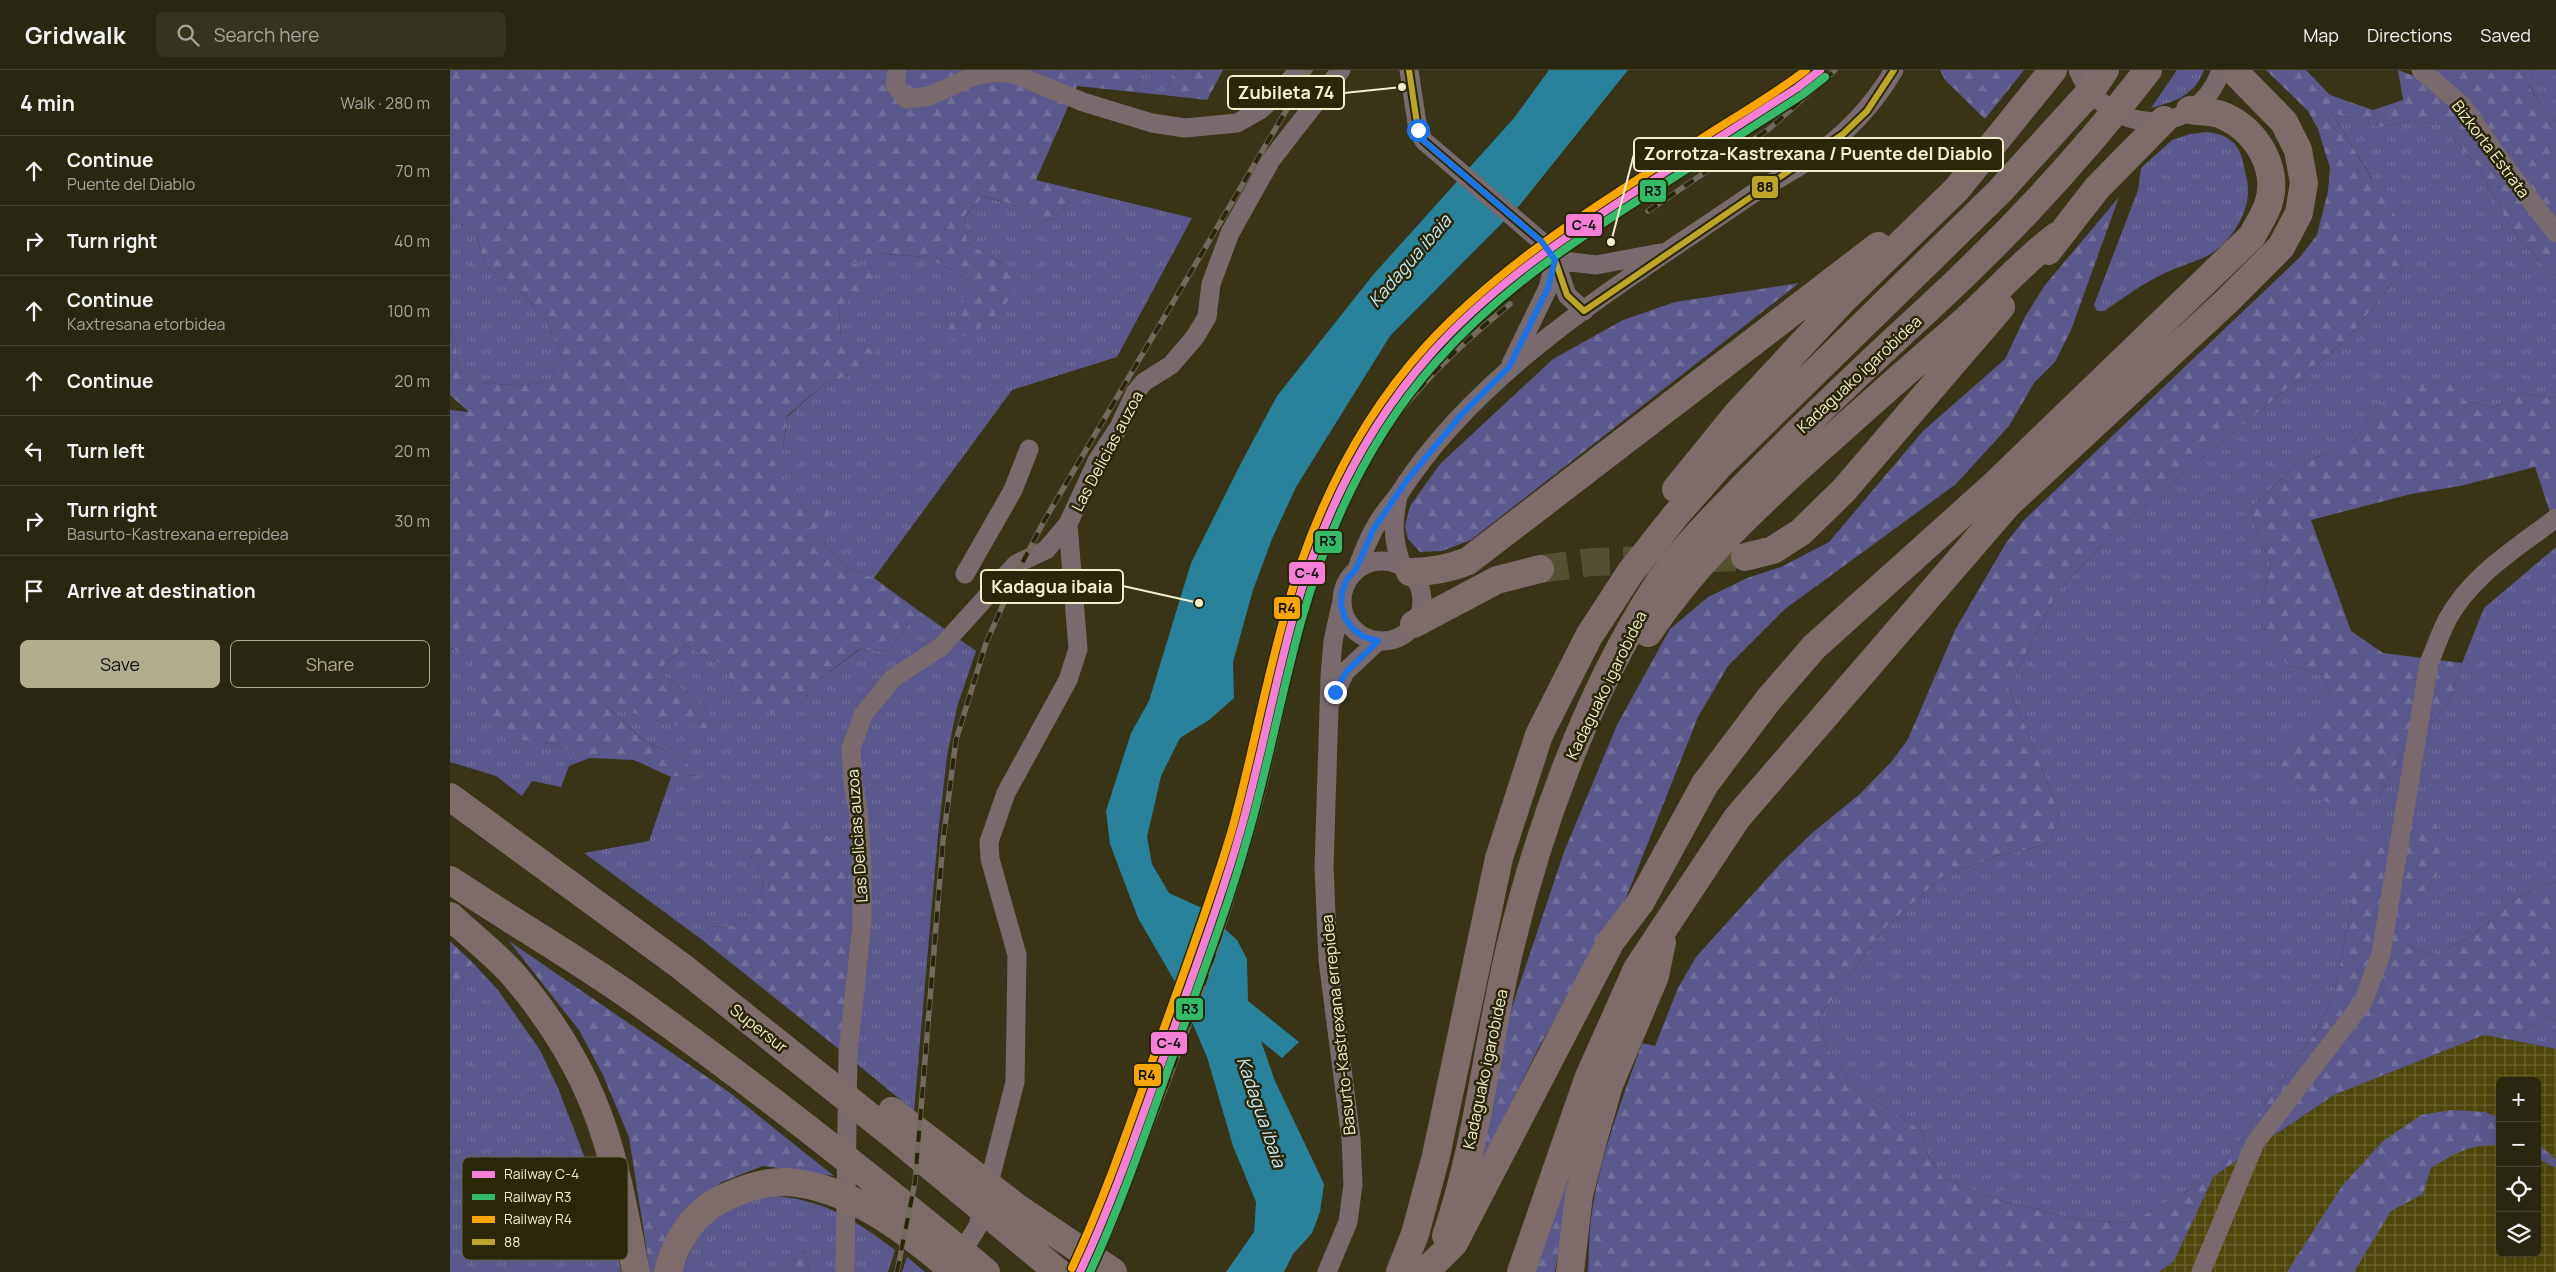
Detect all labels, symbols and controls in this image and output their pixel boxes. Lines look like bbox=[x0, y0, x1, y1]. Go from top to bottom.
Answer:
search box bbox=[156, 12, 506, 57]
text: Gridwalk bbox=[25, 18, 126, 51]
icon: search bbox=[174, 21, 202, 49]
text: Search here bbox=[214, 22, 319, 48]
text: Map bbox=[2303, 23, 2339, 47]
text: Directions bbox=[2367, 23, 2452, 47]
text: Saved bbox=[2480, 23, 2531, 47]
callout: Zubileta 74 bbox=[1228, 76, 1344, 109]
text: Zubileta 74 bbox=[1238, 80, 1334, 104]
text: 4 min bbox=[20, 89, 75, 117]
text: Walk · 280 m bbox=[340, 92, 430, 114]
street label: Bizkorta Estrata bbox=[2447, 96, 2535, 202]
route start bbox=[1407, 119, 1430, 142]
callout: Zorrotza-Kastrexana / Puente del Diablo bbox=[1634, 138, 2003, 171]
text: Zorrotza-Kastrexana / Puente del Diablo bbox=[1644, 141, 1993, 165]
text: Continue bbox=[67, 147, 153, 173]
icon: ahead bbox=[20, 157, 48, 185]
text: 70 m bbox=[395, 160, 430, 182]
text: Puente del Diablo bbox=[67, 173, 195, 195]
line badge: 88 bbox=[1751, 175, 1779, 199]
text: 88 bbox=[1756, 177, 1774, 196]
line badge: R3 bbox=[1639, 179, 1667, 203]
text: R3 bbox=[1644, 181, 1662, 200]
water label: Kadagua ibaia bbox=[1362, 208, 1457, 312]
line badge: C-4 bbox=[1565, 213, 1603, 237]
text: C-4 bbox=[1572, 215, 1596, 234]
icon: right bbox=[20, 227, 48, 255]
text: Turn right bbox=[67, 228, 157, 254]
text: 40 m bbox=[394, 230, 430, 252]
text: Continue bbox=[67, 287, 153, 313]
icon: ahead bbox=[20, 297, 48, 325]
text: 100 m bbox=[387, 300, 430, 322]
street label: Kadaguako igarobidea bbox=[1792, 310, 1926, 438]
text: Kaxtresana etorbidea bbox=[67, 313, 226, 335]
icon: ahead bbox=[20, 367, 48, 395]
text: Continue bbox=[67, 368, 153, 394]
text: 20 m bbox=[394, 370, 430, 392]
street label: Las Delicias auzoa bbox=[1066, 387, 1148, 515]
icon: left bbox=[20, 437, 48, 465]
text: Turn left bbox=[67, 438, 145, 464]
text: 20 m bbox=[394, 440, 430, 462]
text: Turn right bbox=[67, 497, 157, 523]
icon: right bbox=[20, 507, 48, 535]
text: 30 m bbox=[395, 510, 430, 532]
text: Basurto-Kastrexana errepidea bbox=[67, 523, 289, 545]
line badge: R3 bbox=[1314, 530, 1343, 554]
text: R3 bbox=[1319, 531, 1337, 550]
line badge: C-4 bbox=[1288, 561, 1326, 585]
text: C-4 bbox=[1295, 563, 1319, 582]
callout: Kadagua ibaia bbox=[981, 570, 1123, 603]
text: Kadagua ibaia bbox=[991, 574, 1113, 598]
icon: arrive bbox=[20, 577, 48, 605]
text: Arrive at destination bbox=[67, 578, 256, 604]
line badge: R4 bbox=[1273, 596, 1301, 620]
text: R4 bbox=[1278, 598, 1296, 617]
street label: Kadaguako igarobidea bbox=[1560, 607, 1652, 763]
button: Save bbox=[20, 640, 220, 688]
button: Share bbox=[230, 640, 430, 688]
route end bbox=[1324, 681, 1347, 704]
street label: Las Delicias auzoa bbox=[841, 769, 873, 903]
street label: Basurto-Kastrexana errepidea bbox=[1315, 914, 1361, 1136]
street label: Kadaguako igarobidea bbox=[1457, 987, 1513, 1151]
line badge: R3 bbox=[1175, 997, 1204, 1021]
street label: Supersur bbox=[726, 999, 792, 1058]
text: R3 bbox=[1181, 999, 1199, 1018]
line badge: C-4 bbox=[1150, 1031, 1188, 1055]
text: C-4 bbox=[1157, 1033, 1181, 1052]
water label: Kadagua ibaia bbox=[1232, 1053, 1292, 1171]
line badge: R4 bbox=[1133, 1063, 1162, 1087]
text: R4 bbox=[1138, 1065, 1156, 1084]
map controls bbox=[2496, 1077, 2541, 1257]
button: + bbox=[2496, 1077, 2541, 1122]
button: − bbox=[2496, 1122, 2541, 1167]
legend bbox=[462, 1157, 628, 1260]
text: Railway C-4 bbox=[504, 1164, 579, 1183]
button: locate bbox=[2496, 1167, 2541, 1212]
text: Railway R3 bbox=[504, 1187, 572, 1206]
text: Railway R4 bbox=[504, 1209, 572, 1228]
button: layers bbox=[2496, 1212, 2541, 1257]
text: 88 bbox=[504, 1232, 520, 1251]

